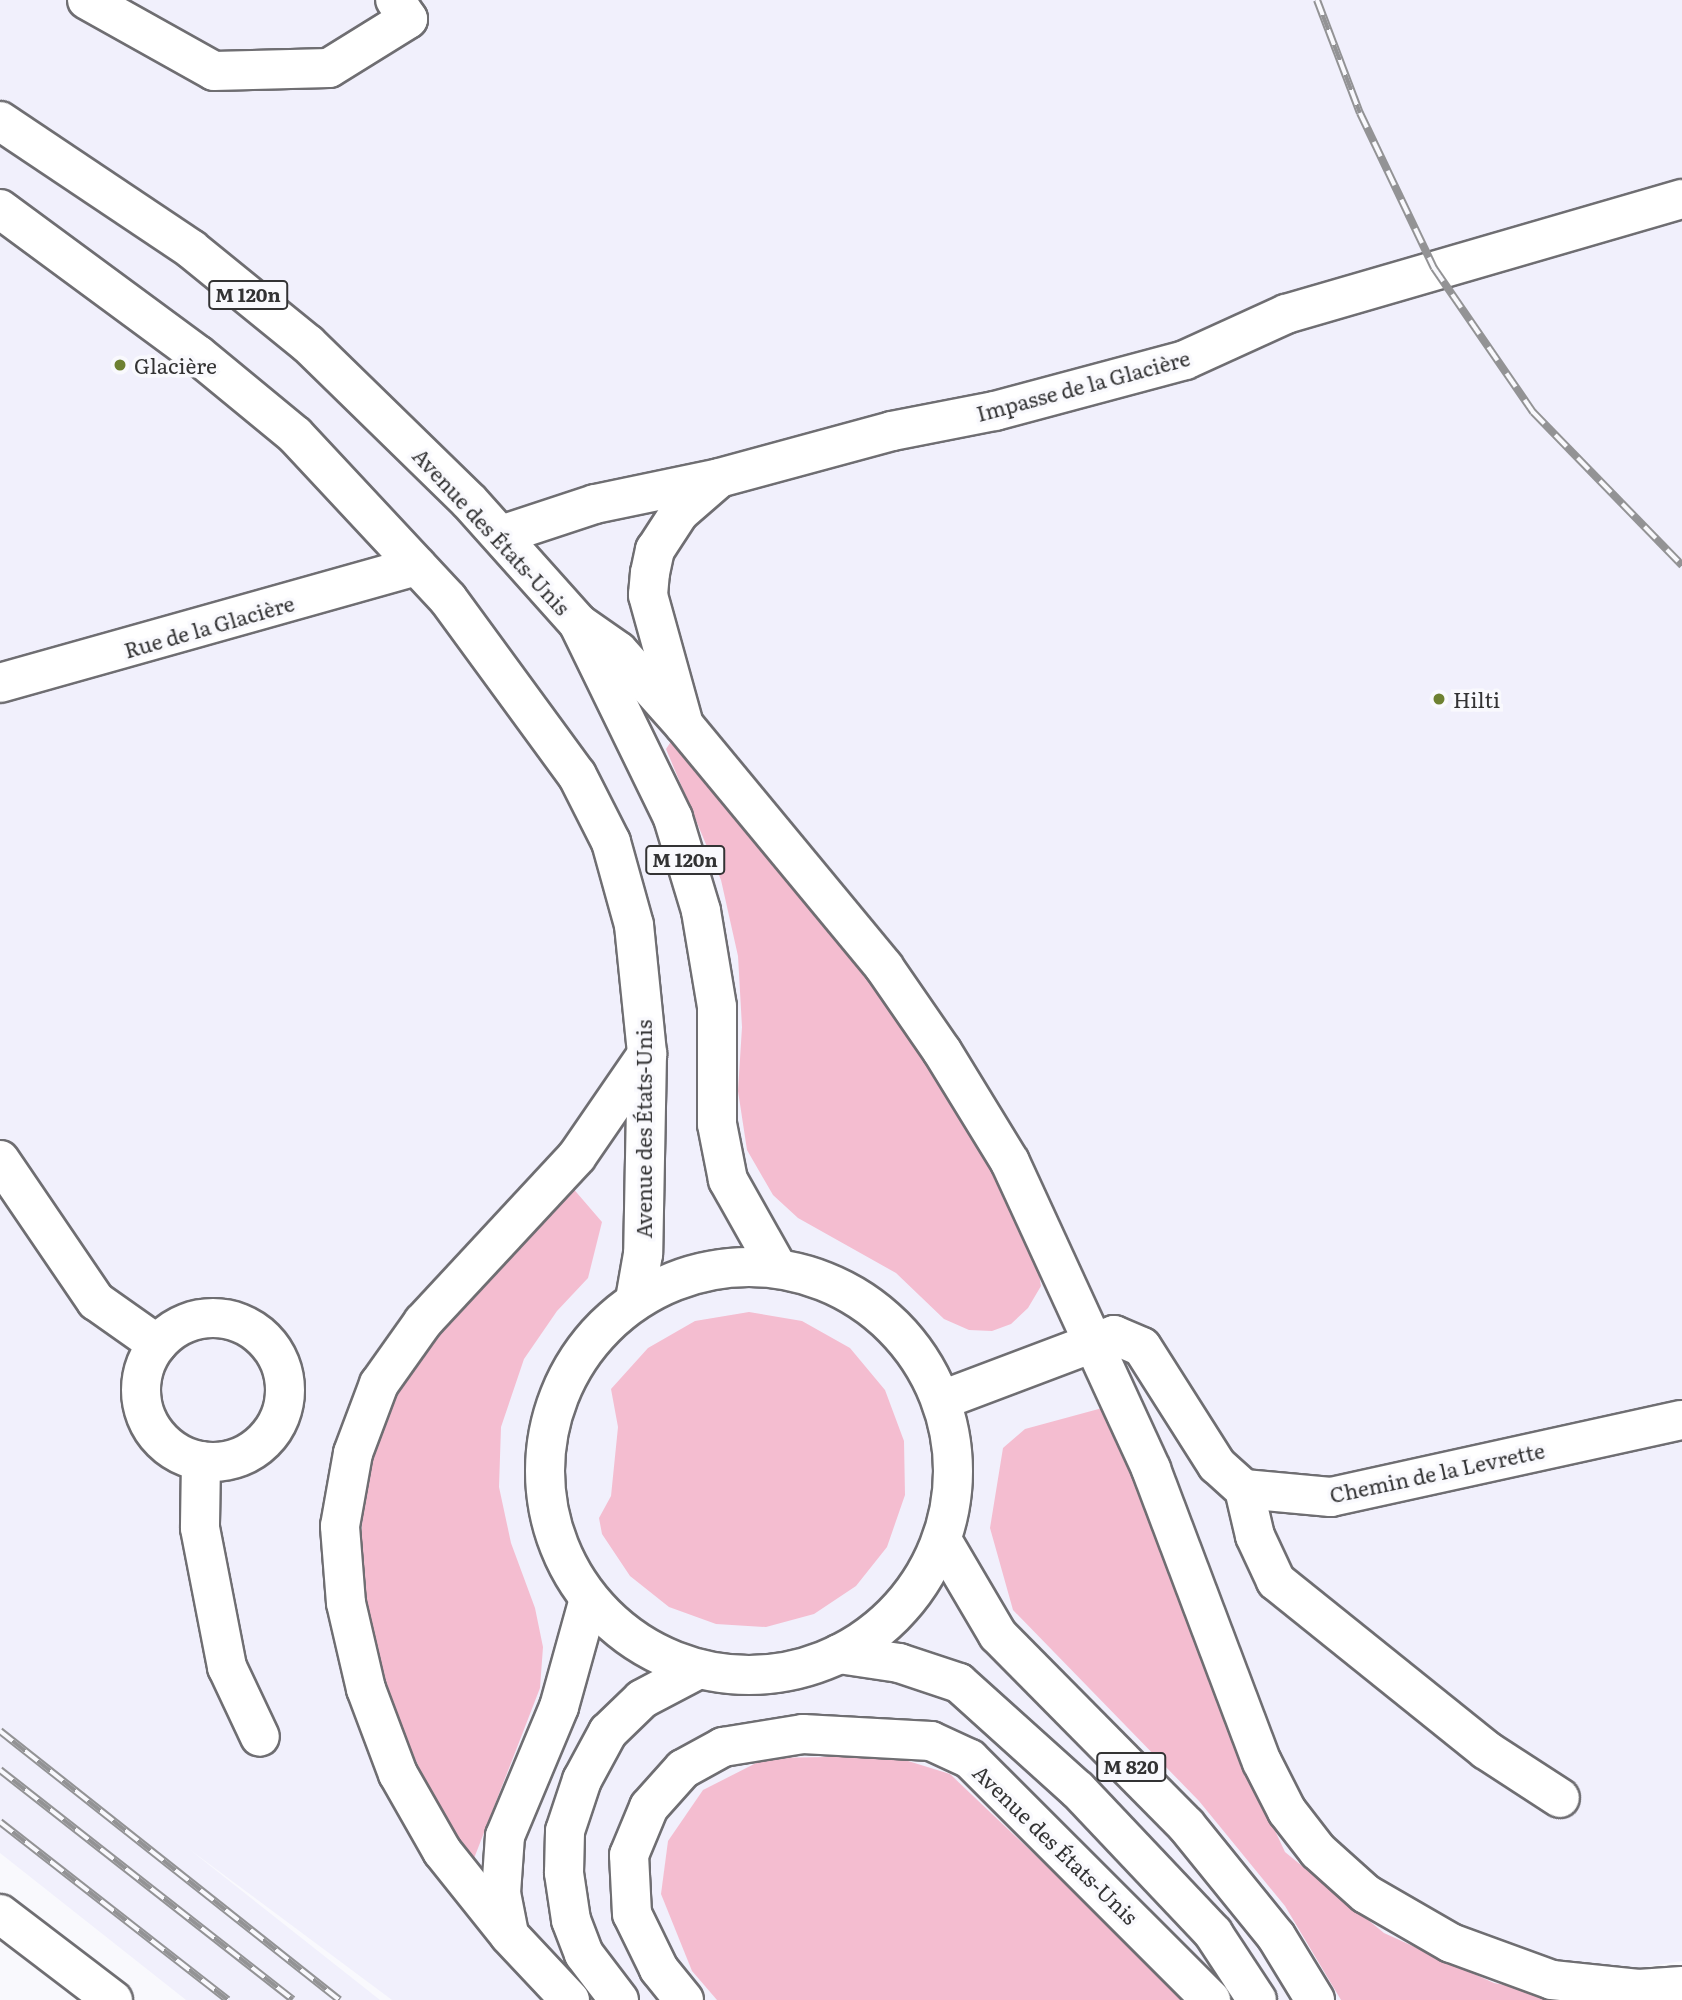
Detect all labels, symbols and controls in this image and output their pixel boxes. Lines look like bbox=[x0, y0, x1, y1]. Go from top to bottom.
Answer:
road number: M 120n bbox=[208, 280, 288, 310]
street label: Impasse de la Glacière bbox=[973, 344, 1193, 426]
place label: Glacière bbox=[134, 352, 217, 378]
marker: Glacière bbox=[112, 357, 128, 373]
street label: Avenue des États-Unis bbox=[408, 442, 576, 620]
street label: Rue de la Glacière bbox=[121, 590, 297, 662]
place label: Hilti bbox=[1453, 686, 1500, 712]
marker: Hilti bbox=[1431, 691, 1447, 707]
road number: M 120n bbox=[645, 845, 725, 876]
street label: Avenue des États-Unis bbox=[630, 1020, 656, 1238]
street label: Chemin de la Levrette bbox=[1327, 1437, 1547, 1507]
road number: M 820 bbox=[1096, 1751, 1166, 1782]
street label: Avenue des États-Unis bbox=[969, 1759, 1143, 1929]

